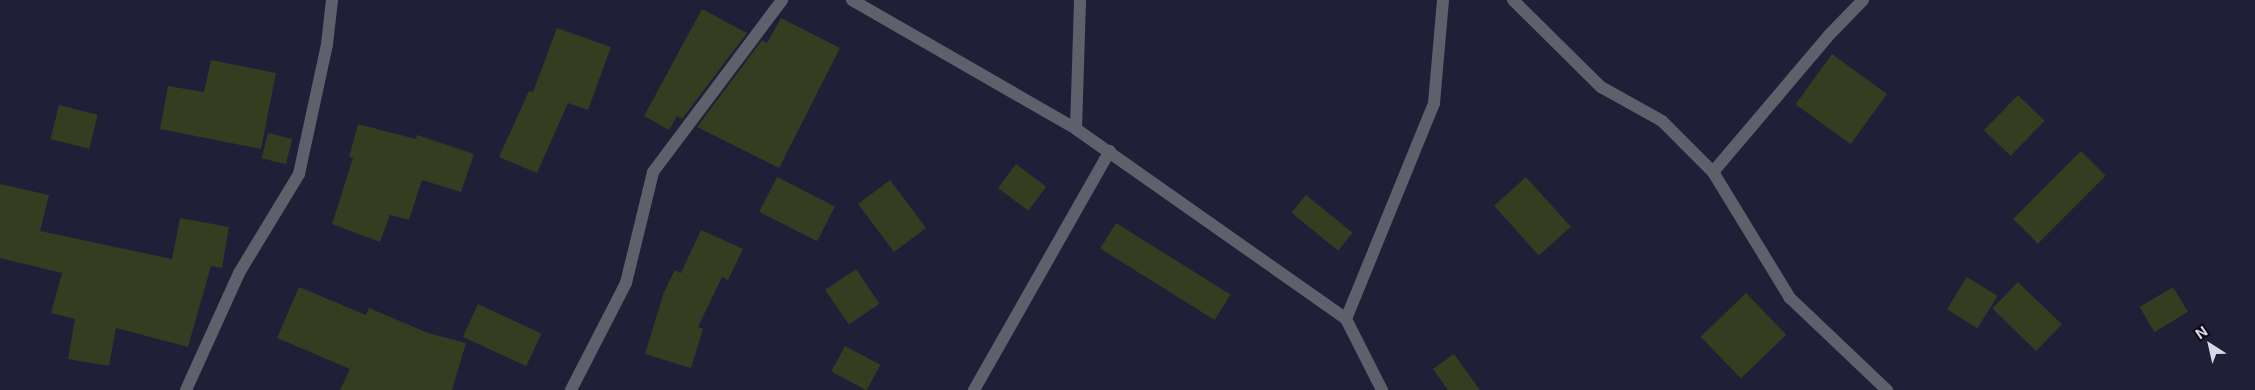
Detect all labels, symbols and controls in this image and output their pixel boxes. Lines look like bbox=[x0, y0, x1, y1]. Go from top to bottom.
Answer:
north arrow bbox=[2185, 320, 2235, 370]
text: N bbox=[2192, 322, 2210, 342]

